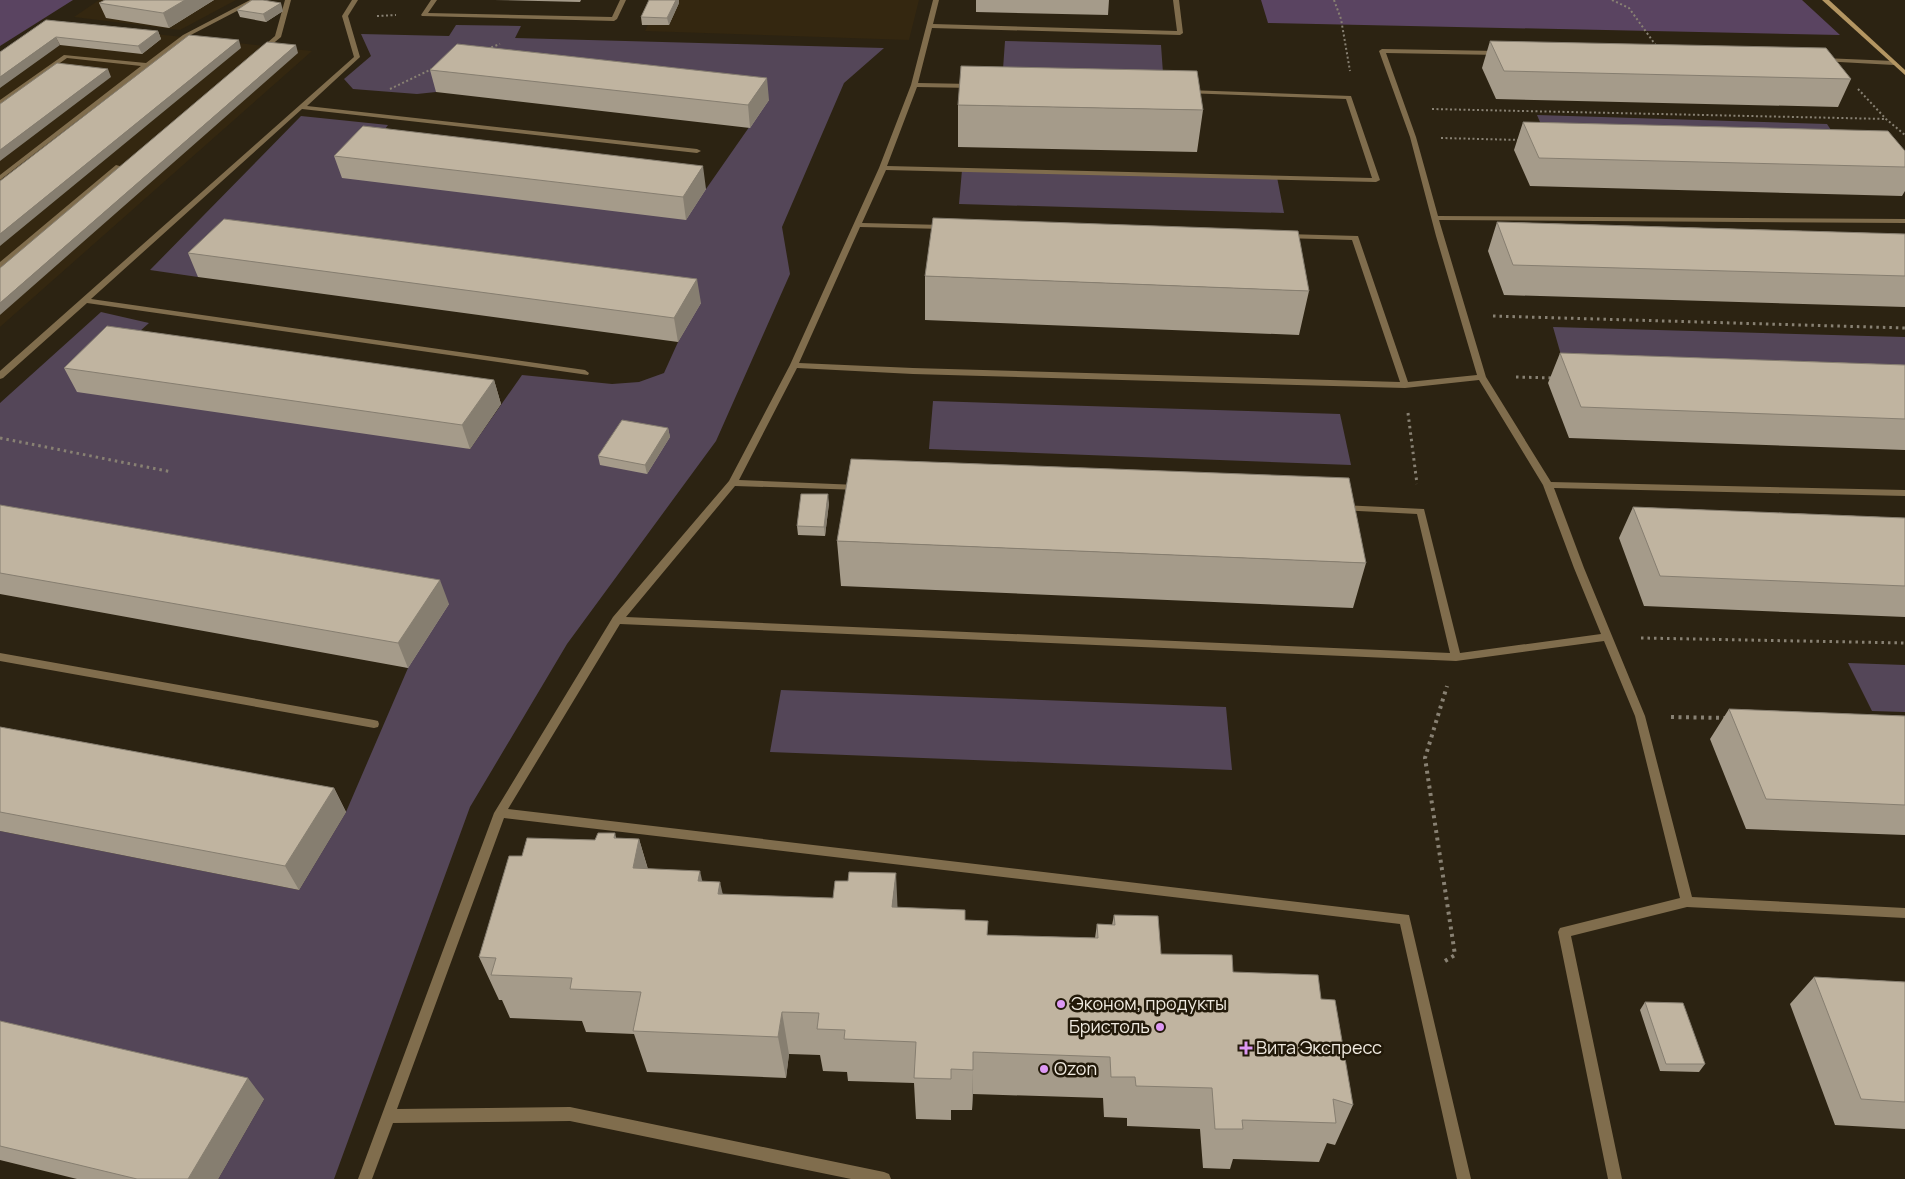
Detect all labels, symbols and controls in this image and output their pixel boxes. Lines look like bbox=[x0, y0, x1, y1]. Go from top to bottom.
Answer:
place label: Эконом, продукты bbox=[1071, 991, 1227, 1015]
marker: Эконом, продукты bbox=[1055, 998, 1067, 1010]
place label: Бристоль bbox=[1069, 1014, 1150, 1038]
marker: Бристоль bbox=[1154, 1021, 1166, 1033]
place label: Вита Экспресс bbox=[1256, 1035, 1382, 1059]
marker: Вита Экспресс bbox=[1240, 1042, 1252, 1054]
place label: Ozon bbox=[1054, 1056, 1097, 1080]
marker: Ozon bbox=[1038, 1063, 1050, 1075]

